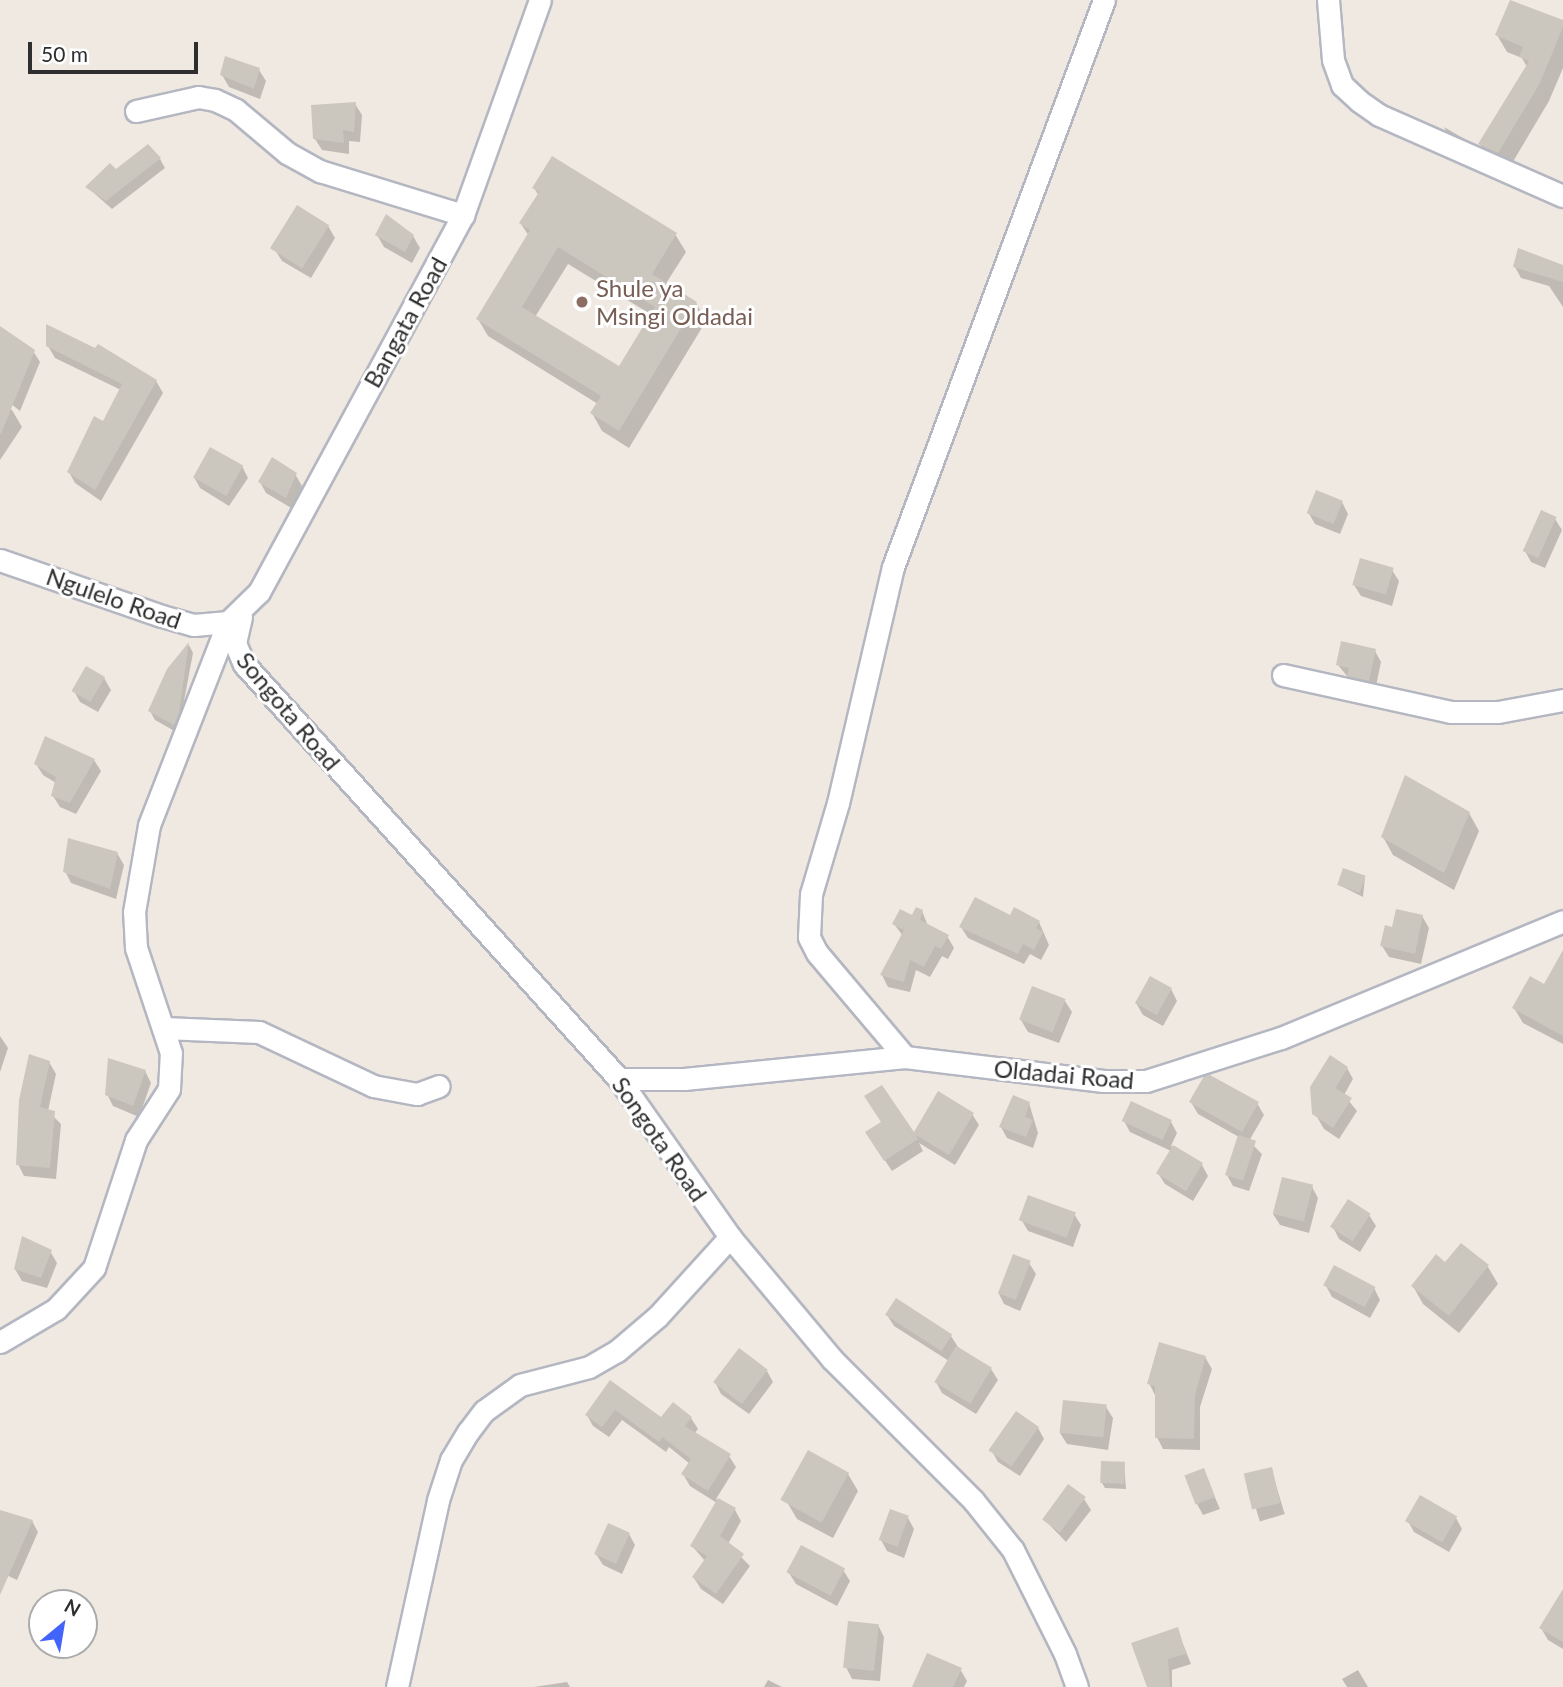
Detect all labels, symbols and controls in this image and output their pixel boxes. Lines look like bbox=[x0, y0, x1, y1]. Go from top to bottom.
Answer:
scale bar bbox=[32, 28, 201, 72]
text: 50 m bbox=[41, 41, 88, 66]
street label: Bangata Road bbox=[357, 252, 453, 392]
place label: Shule ya Msingi Oldadai bbox=[596, 274, 753, 330]
marker: Shule ya Msingi Oldadai bbox=[574, 294, 590, 310]
street label: Ngulelo Road bbox=[43, 561, 185, 635]
street label: Songota Road bbox=[231, 646, 347, 776]
street label: Oldadai Road bbox=[993, 1054, 1135, 1094]
street label: Songota Road bbox=[606, 1071, 714, 1207]
north arrow bbox=[28, 1589, 98, 1659]
text: N bbox=[61, 1593, 85, 1621]

